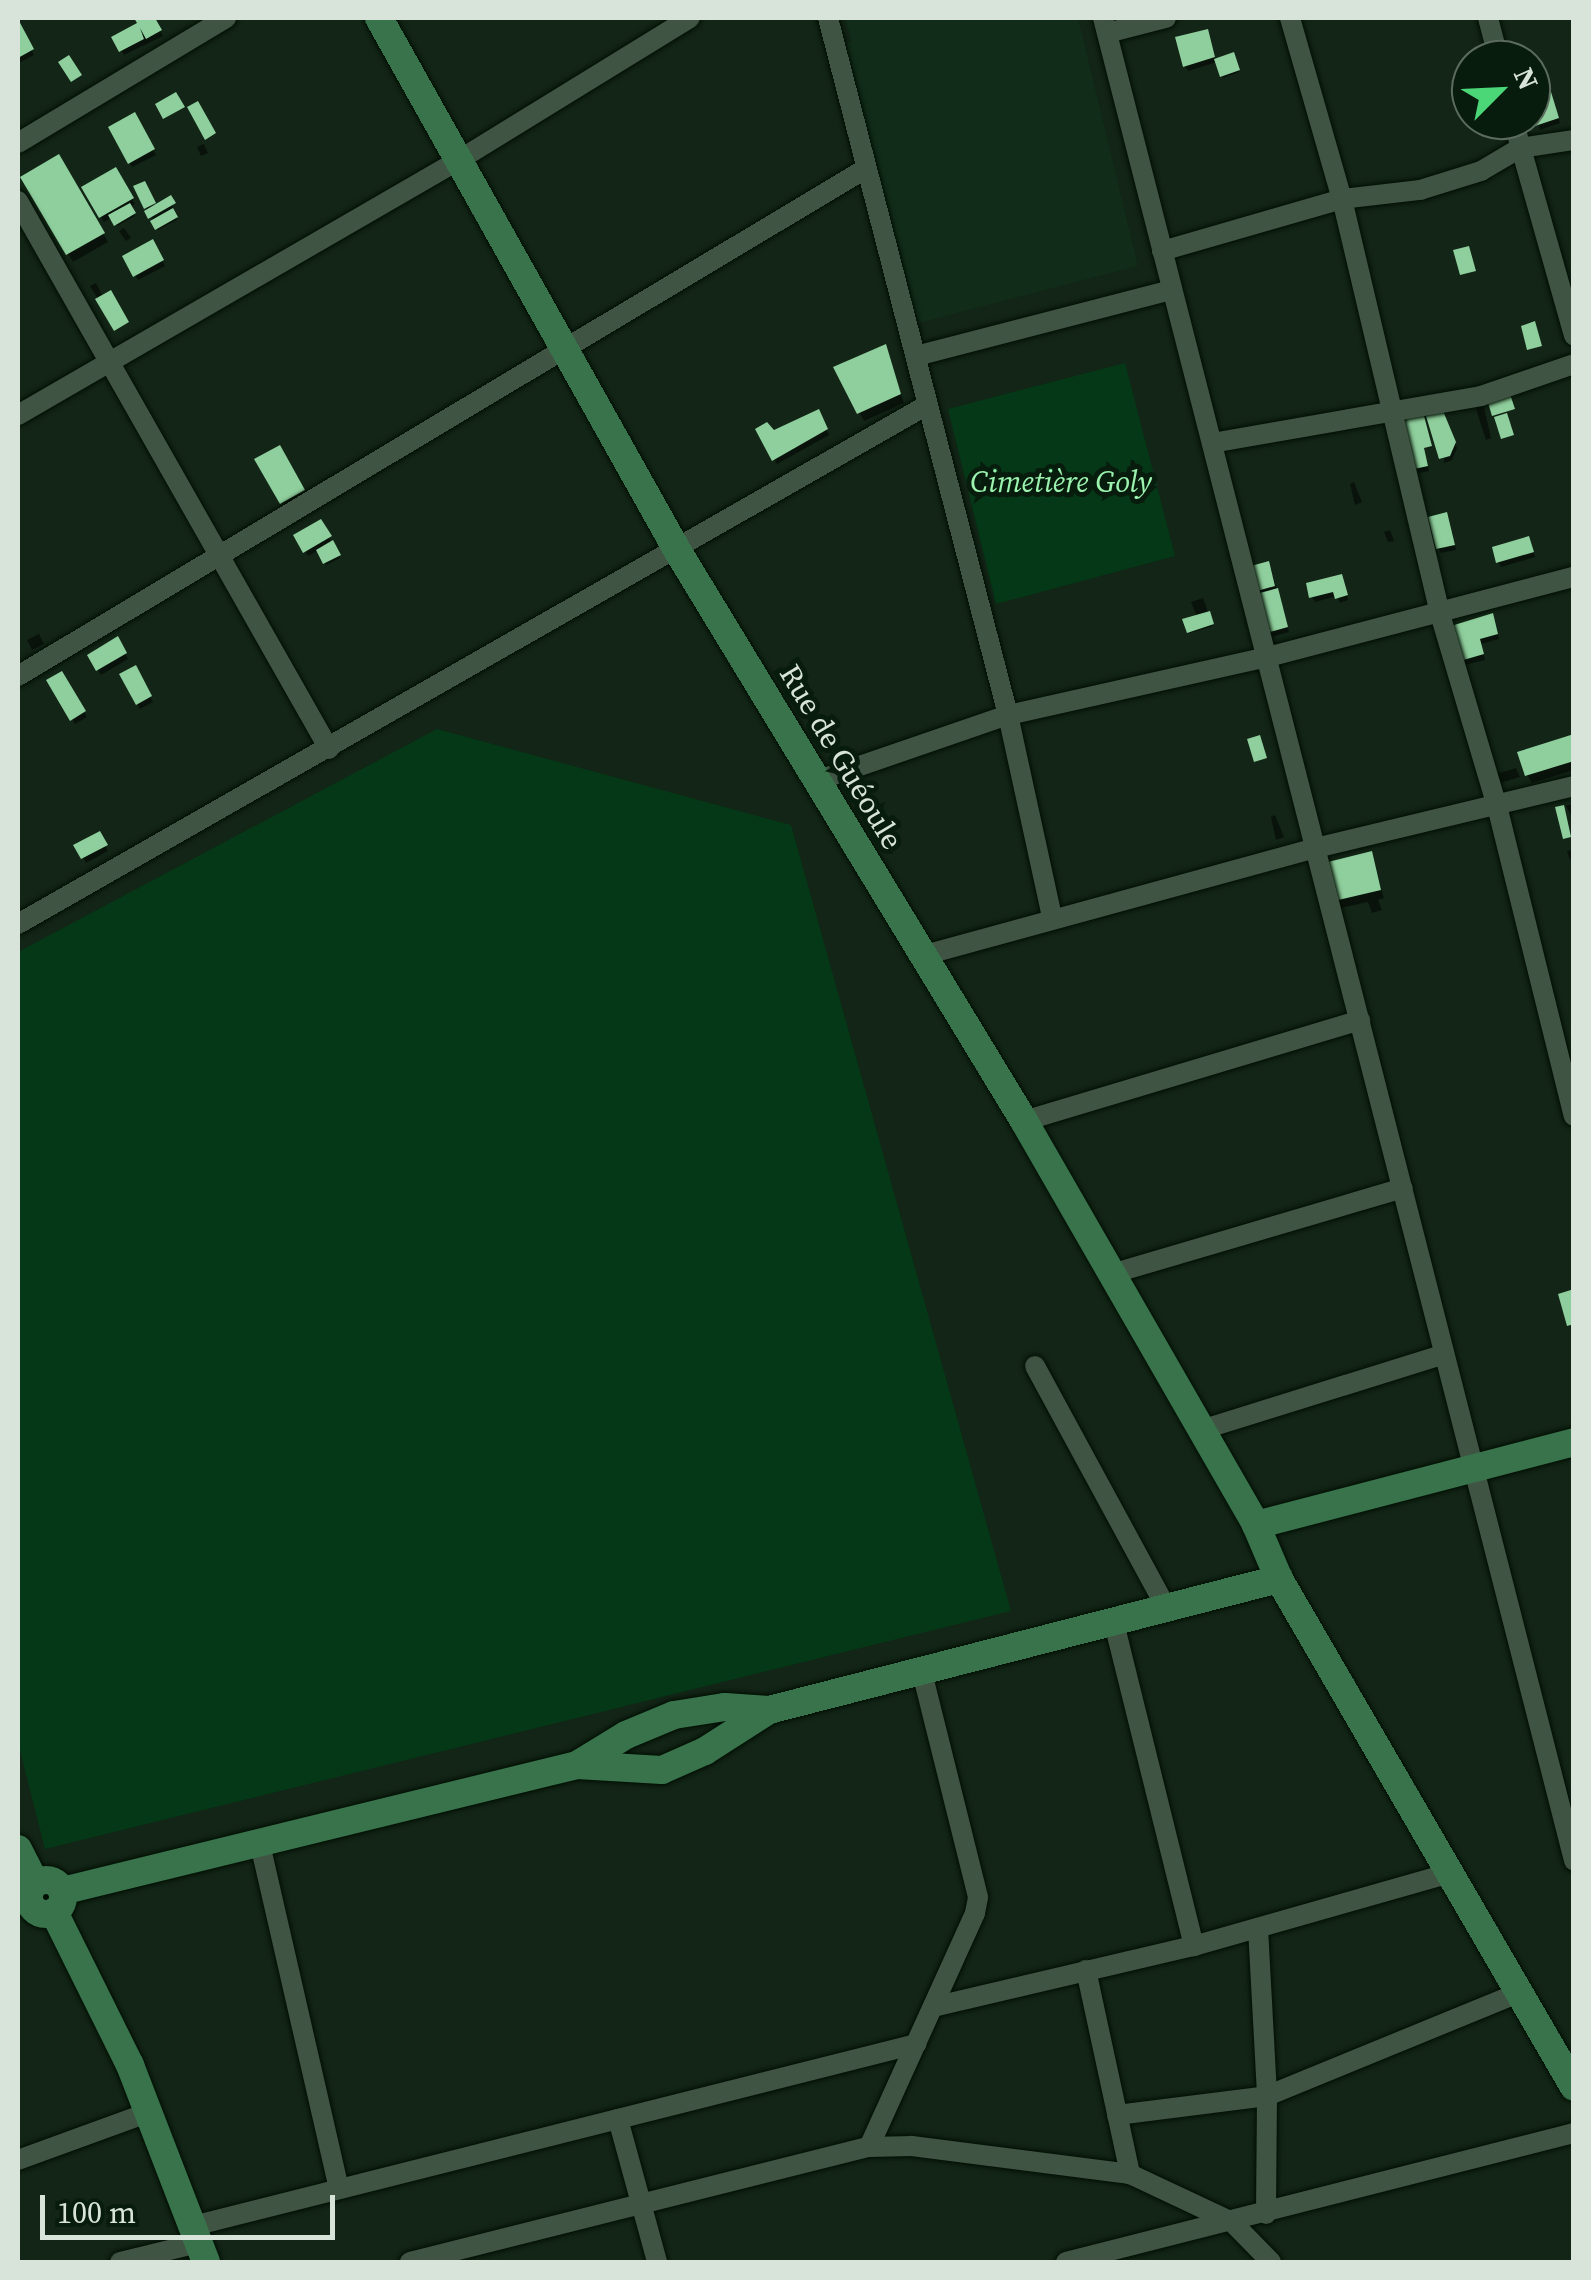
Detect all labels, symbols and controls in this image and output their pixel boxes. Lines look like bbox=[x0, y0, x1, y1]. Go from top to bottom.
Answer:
north arrow bbox=[1451, 40, 1551, 140]
text: N bbox=[1505, 62, 1548, 96]
park label: Cimetière Goly bbox=[970, 464, 1152, 500]
street label: Rue de Guéoule bbox=[772, 658, 910, 856]
scale bar bbox=[45, 2175, 340, 2237]
text: 100 m bbox=[57, 2192, 136, 2233]

